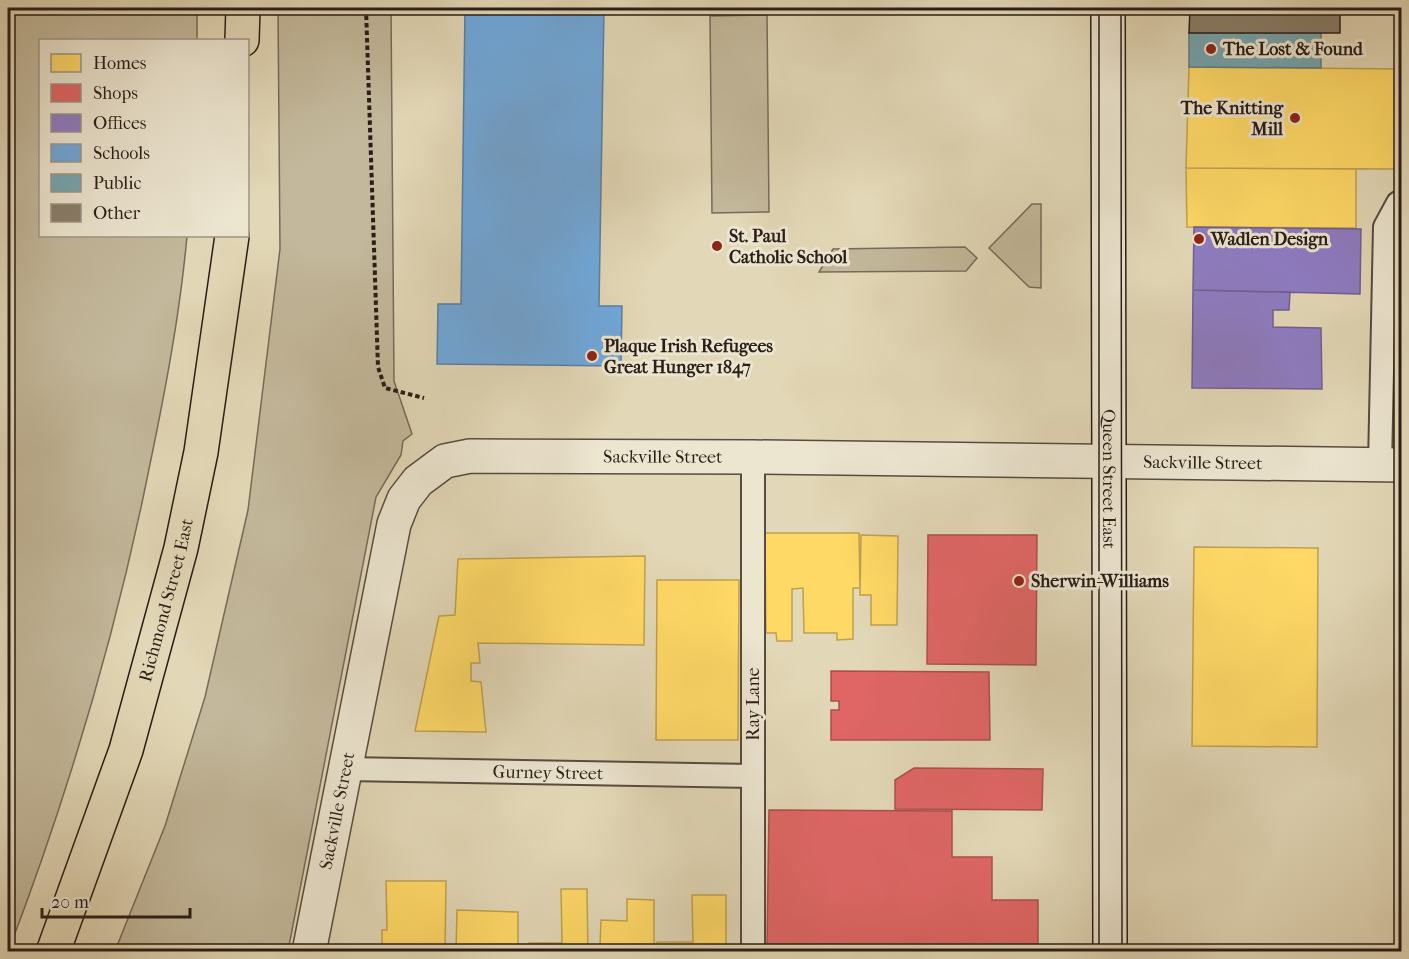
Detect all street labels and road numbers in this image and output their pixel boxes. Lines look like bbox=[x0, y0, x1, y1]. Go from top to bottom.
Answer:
street label: Queen Street East bbox=[1098, 409, 1120, 550]
street label: Sackville Street bbox=[603, 446, 723, 467]
street label: Sackville Street bbox=[1143, 451, 1263, 474]
street label: Richmond Street East bbox=[135, 516, 197, 684]
street label: Ray Lane bbox=[743, 667, 764, 741]
street label: Sackville Street bbox=[315, 750, 359, 871]
street label: Gurney Street bbox=[492, 761, 604, 784]

